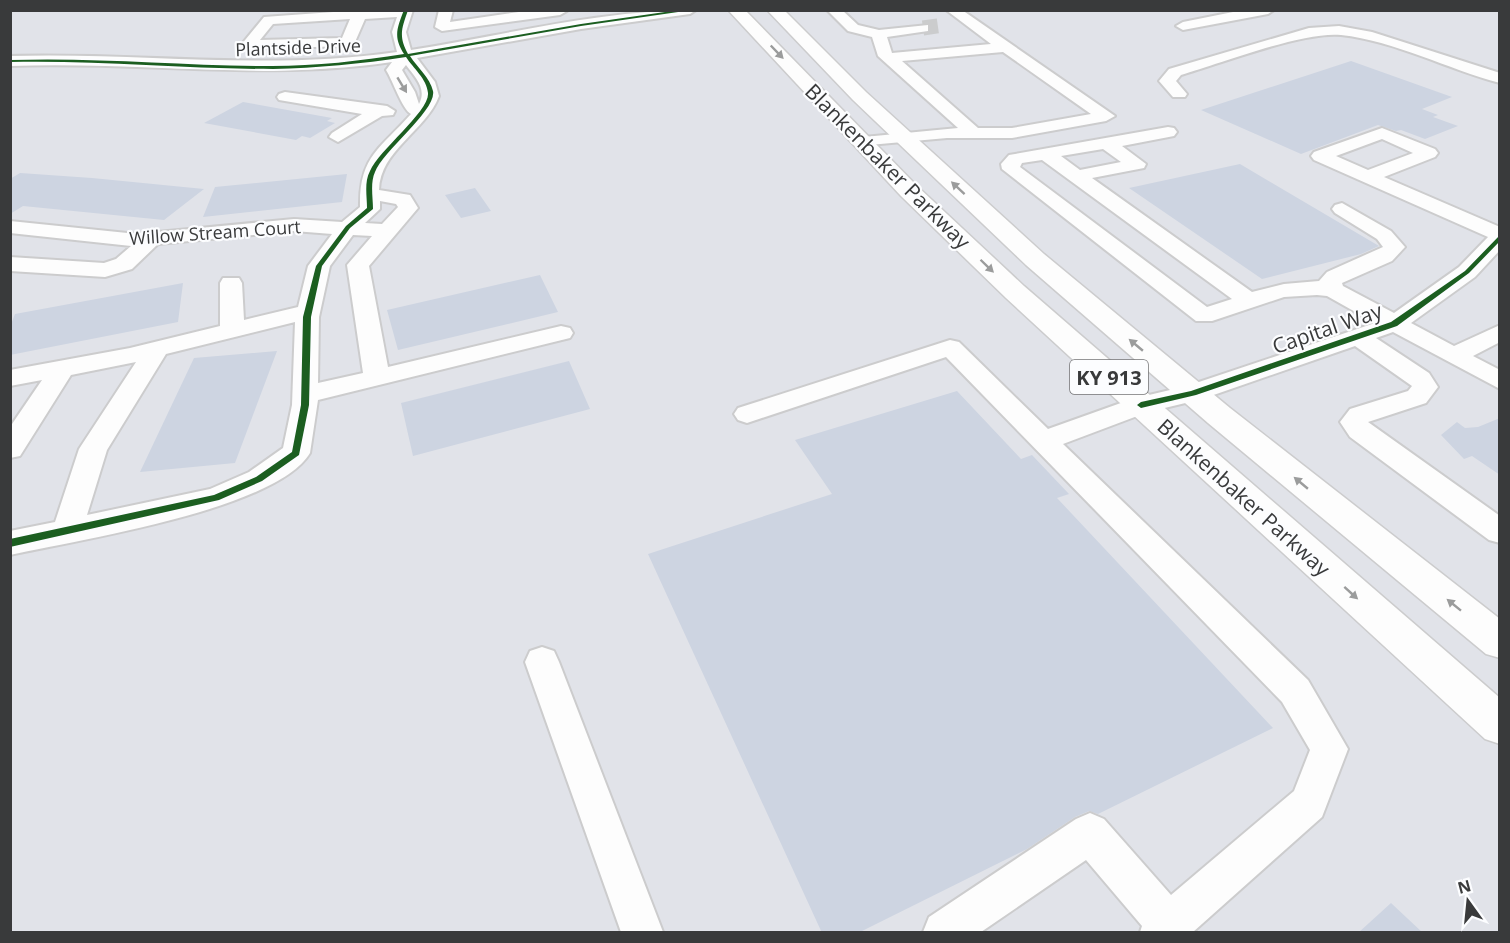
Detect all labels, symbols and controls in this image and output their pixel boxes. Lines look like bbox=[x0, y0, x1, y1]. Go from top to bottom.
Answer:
street label: Plantside Drive bbox=[235, 33, 361, 61]
one-way arrow bbox=[769, 45, 783, 59]
one-way arrow bbox=[396, 77, 407, 93]
street label: Blankenbaker Parkway bbox=[799, 77, 977, 255]
one-way arrow bbox=[951, 182, 965, 196]
street label: Willow Stream Court bbox=[128, 214, 302, 250]
one-way arrow bbox=[980, 259, 995, 273]
street label: Capital Way bbox=[1268, 296, 1386, 360]
one-way arrow bbox=[1129, 339, 1144, 352]
road number: KY 913 bbox=[1070, 360, 1148, 394]
street label: Blankenbaker Parkway bbox=[1152, 412, 1337, 582]
one-way arrow bbox=[1293, 477, 1309, 490]
one-way arrow bbox=[1343, 586, 1358, 599]
one-way arrow bbox=[1446, 599, 1462, 612]
north arrow bbox=[1438, 871, 1498, 931]
text: N bbox=[1455, 874, 1473, 899]

